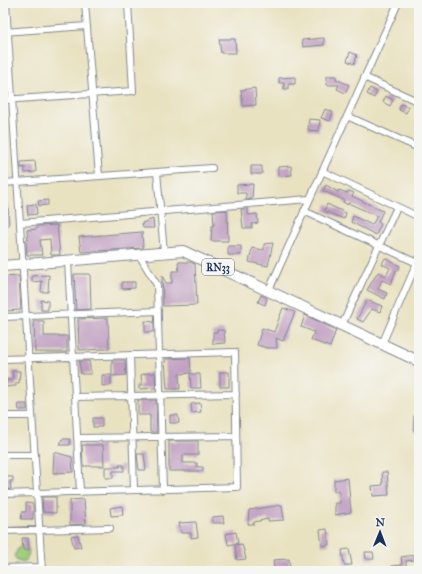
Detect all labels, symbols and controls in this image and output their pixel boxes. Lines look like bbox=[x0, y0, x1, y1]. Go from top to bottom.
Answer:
road number: RN33 bbox=[202, 259, 234, 275]
north arrow bbox=[360, 512, 400, 552]
text: N bbox=[375, 516, 386, 529]

